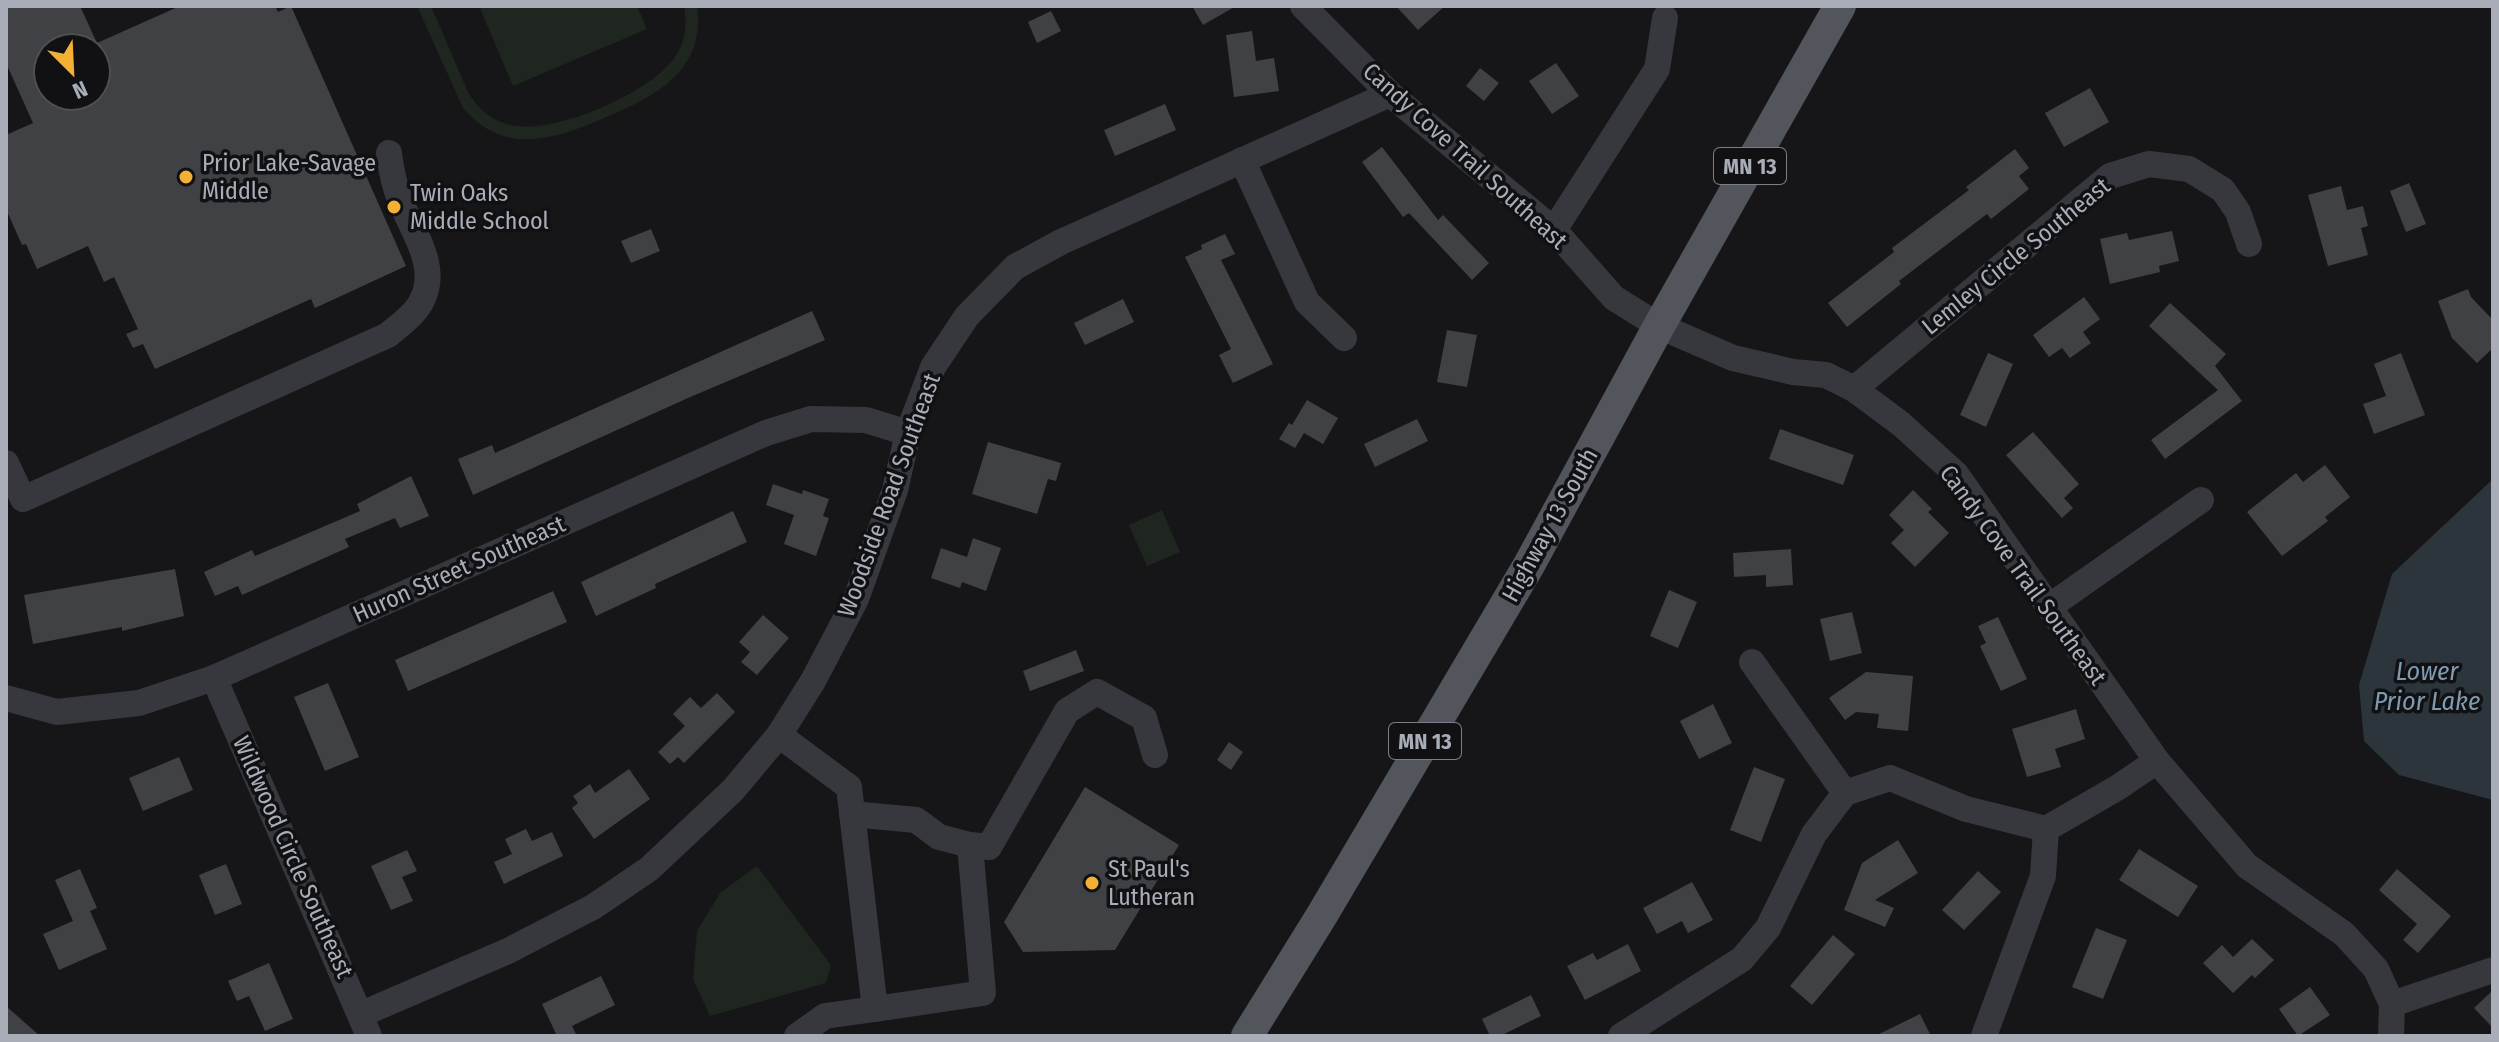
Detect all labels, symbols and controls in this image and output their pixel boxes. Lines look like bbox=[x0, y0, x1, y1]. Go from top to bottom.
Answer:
north arrow bbox=[32, 32, 112, 112]
street label: Candy Cove Trail Southeast bbox=[1357, 57, 1573, 255]
text: N bbox=[68, 75, 91, 105]
road number: MN 13 bbox=[1714, 148, 1786, 184]
place label: Prior Lake-Savage Middle bbox=[202, 149, 376, 205]
marker: Prior Lake-Savage Middle bbox=[177, 168, 195, 186]
street label: Lemley Circle Southeast bbox=[1916, 172, 2116, 340]
place label: Twin Oaks Middle School bbox=[410, 179, 549, 235]
marker: Twin Oaks Middle School bbox=[385, 198, 403, 216]
street label: Woodside Road Southeast bbox=[832, 369, 946, 620]
street label: Highway 13 South bbox=[1496, 443, 1604, 607]
street label: Candy Cove Trail Southeast bbox=[1934, 460, 2112, 690]
street label: Huron Street Southeast bbox=[349, 510, 570, 628]
water label: Lower Prior Lake bbox=[2374, 656, 2480, 717]
road number: MN 13 bbox=[1389, 723, 1461, 759]
street label: Wildwood Circle Southeast bbox=[227, 732, 359, 982]
place label: St Paul's Lutheran bbox=[1108, 855, 1195, 911]
marker: St Paul's Lutheran bbox=[1083, 874, 1101, 892]

